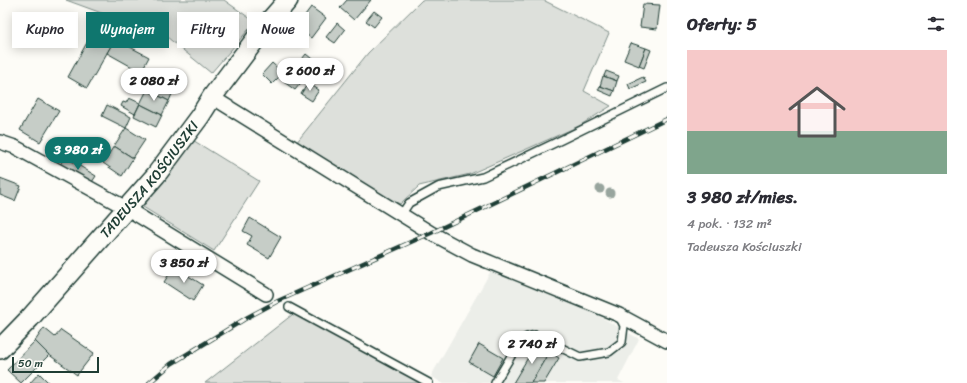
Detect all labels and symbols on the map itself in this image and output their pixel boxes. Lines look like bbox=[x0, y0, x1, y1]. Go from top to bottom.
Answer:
pin: 2 600 zł bbox=[269, 58, 351, 92]
pin: 2 080 zł bbox=[113, 68, 195, 102]
street label: TADEUSZA KOŚCIUSZKI bbox=[93, 115, 205, 244]
pin: 3 980 zł bbox=[37, 137, 119, 171]
pin: 3 850 zł bbox=[143, 250, 225, 284]
pin: 2 740 zł bbox=[491, 331, 573, 365]
scale bar bbox=[12, 355, 99, 374]

